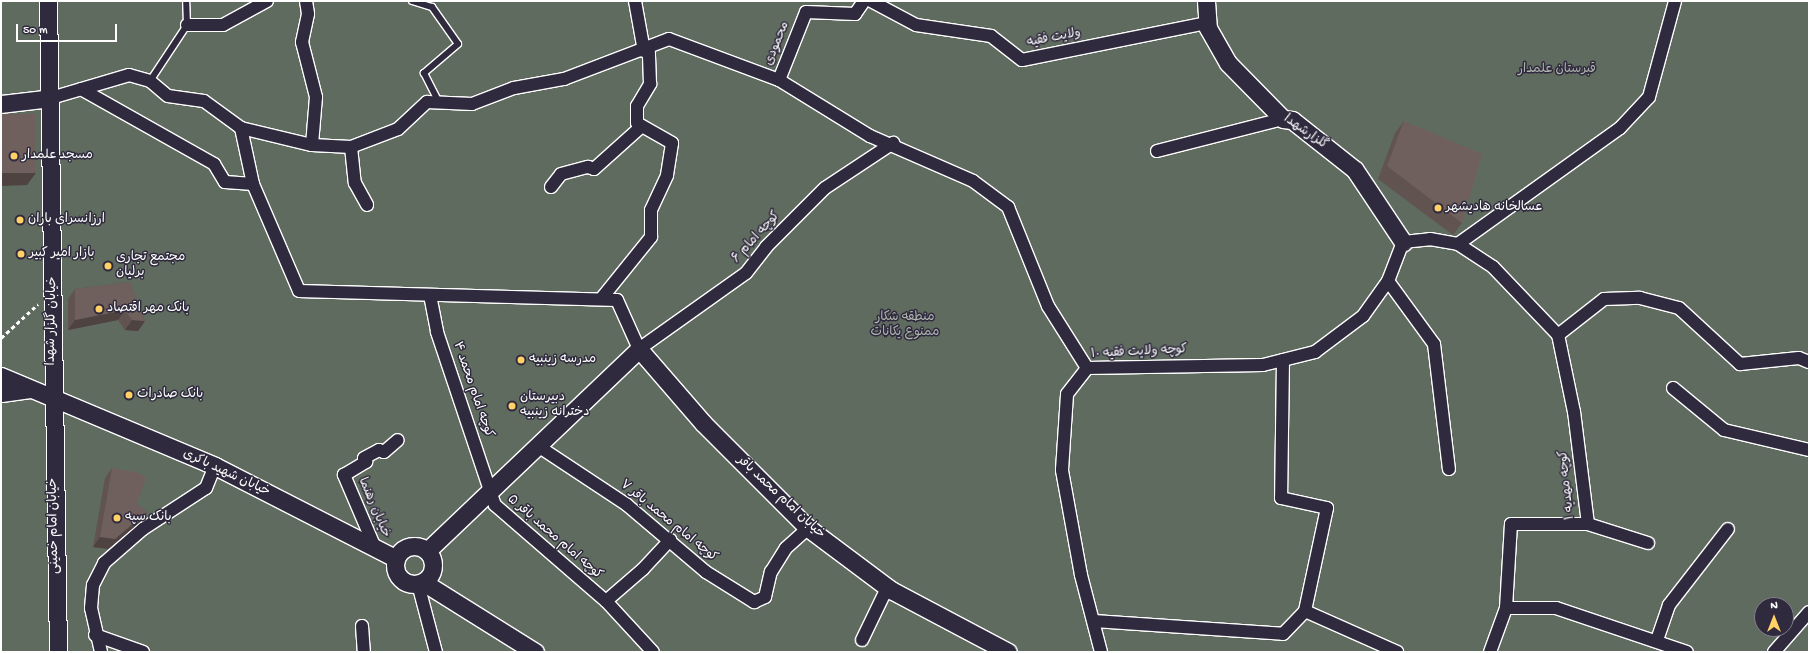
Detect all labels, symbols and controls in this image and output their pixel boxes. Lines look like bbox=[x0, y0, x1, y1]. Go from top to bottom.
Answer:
scale bar bbox=[18, 16, 119, 42]
street label: محمودی bbox=[762, 20, 794, 68]
text: 50 m bbox=[23, 24, 48, 38]
street label: ولایت فقیه bbox=[1026, 26, 1082, 52]
park label: قبرستان علمدار bbox=[1518, 62, 1596, 78]
street label: گلزارشهدا bbox=[1280, 112, 1330, 154]
place label: مسجد علمدار bbox=[22, 148, 93, 164]
marker: مسجد علمدار bbox=[9, 151, 19, 161]
place label: عسالخانه هادیشهر bbox=[1446, 200, 1543, 216]
marker: عسالخانه هادیشهر bbox=[1433, 203, 1443, 213]
street label: کوچه امام ۶ bbox=[730, 209, 784, 267]
place label: ارزانسرای باران bbox=[28, 212, 105, 228]
marker: ارزانسرای باران bbox=[15, 215, 25, 225]
place label: بازار امیر کبیر bbox=[29, 246, 94, 262]
marker: بازار امیر کبیر bbox=[16, 249, 26, 259]
place label: مجتمع تجاری برلیان bbox=[116, 251, 185, 282]
marker: مجتمع تجاری برلیان bbox=[103, 261, 113, 271]
street label: خیابان گلزار شهدا bbox=[44, 276, 62, 366]
place label: بانک مهر اقتصاد bbox=[107, 301, 189, 317]
marker: بانک مهر اقتصاد bbox=[94, 304, 104, 314]
park label: منطقه شکار ممنوع یکانات bbox=[871, 311, 939, 342]
street label: کوچه امام محمد ۴ bbox=[448, 340, 496, 440]
street label: کوچه ولایت فقیه ۱۰ bbox=[1090, 343, 1188, 363]
place label: مدرسه زینبیه bbox=[529, 352, 596, 368]
marker: مدرسه زینبیه bbox=[516, 355, 526, 365]
place label: بانک صادرات bbox=[137, 387, 203, 403]
marker: بانک صادرات bbox=[124, 390, 134, 400]
place label: دبیرستان دخترانه زینبیه bbox=[520, 391, 589, 422]
marker: دبیرستان دخترانه زینبیه bbox=[507, 401, 517, 411]
street label: خیابان شهید باکری bbox=[180, 447, 272, 501]
street label: کوچه مهدیه ۱ bbox=[1557, 450, 1579, 520]
street label: خیابان امام محمد باقر bbox=[733, 453, 827, 543]
street label: خیابان رهنما bbox=[353, 476, 393, 540]
street label: خیابان امام خمینی bbox=[46, 478, 64, 574]
street label: کوچه امام محمد باقر ۷ bbox=[616, 478, 720, 566]
street label: کوچه امام محمد باقر ۵ bbox=[503, 492, 605, 584]
place label: بانک سپه bbox=[125, 510, 171, 526]
marker: بانک سپه bbox=[112, 513, 122, 523]
north arrow bbox=[1754, 597, 1794, 637]
text: N bbox=[1770, 600, 1778, 612]

